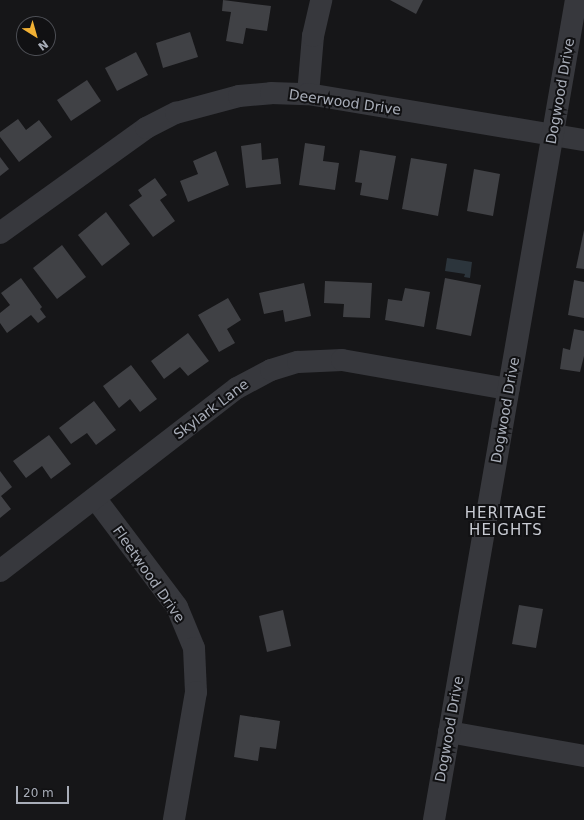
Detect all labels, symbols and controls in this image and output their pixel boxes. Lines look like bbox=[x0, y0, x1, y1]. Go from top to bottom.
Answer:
north arrow bbox=[16, 16, 56, 56]
text: N bbox=[35, 37, 51, 53]
street label: Dogwood Drive bbox=[542, 37, 578, 145]
street label: Deerwood Drive bbox=[288, 86, 402, 118]
street label: Dogwood Drive bbox=[487, 356, 523, 464]
street label: Skylark Lane bbox=[170, 375, 252, 443]
district label: HERITAGE HEIGHTS bbox=[465, 504, 547, 539]
street label: Fleetwood Drive bbox=[109, 523, 189, 625]
street label: Dogwood Drive bbox=[431, 675, 467, 783]
scale bar bbox=[18, 778, 71, 804]
text: 20 m bbox=[23, 786, 54, 800]

